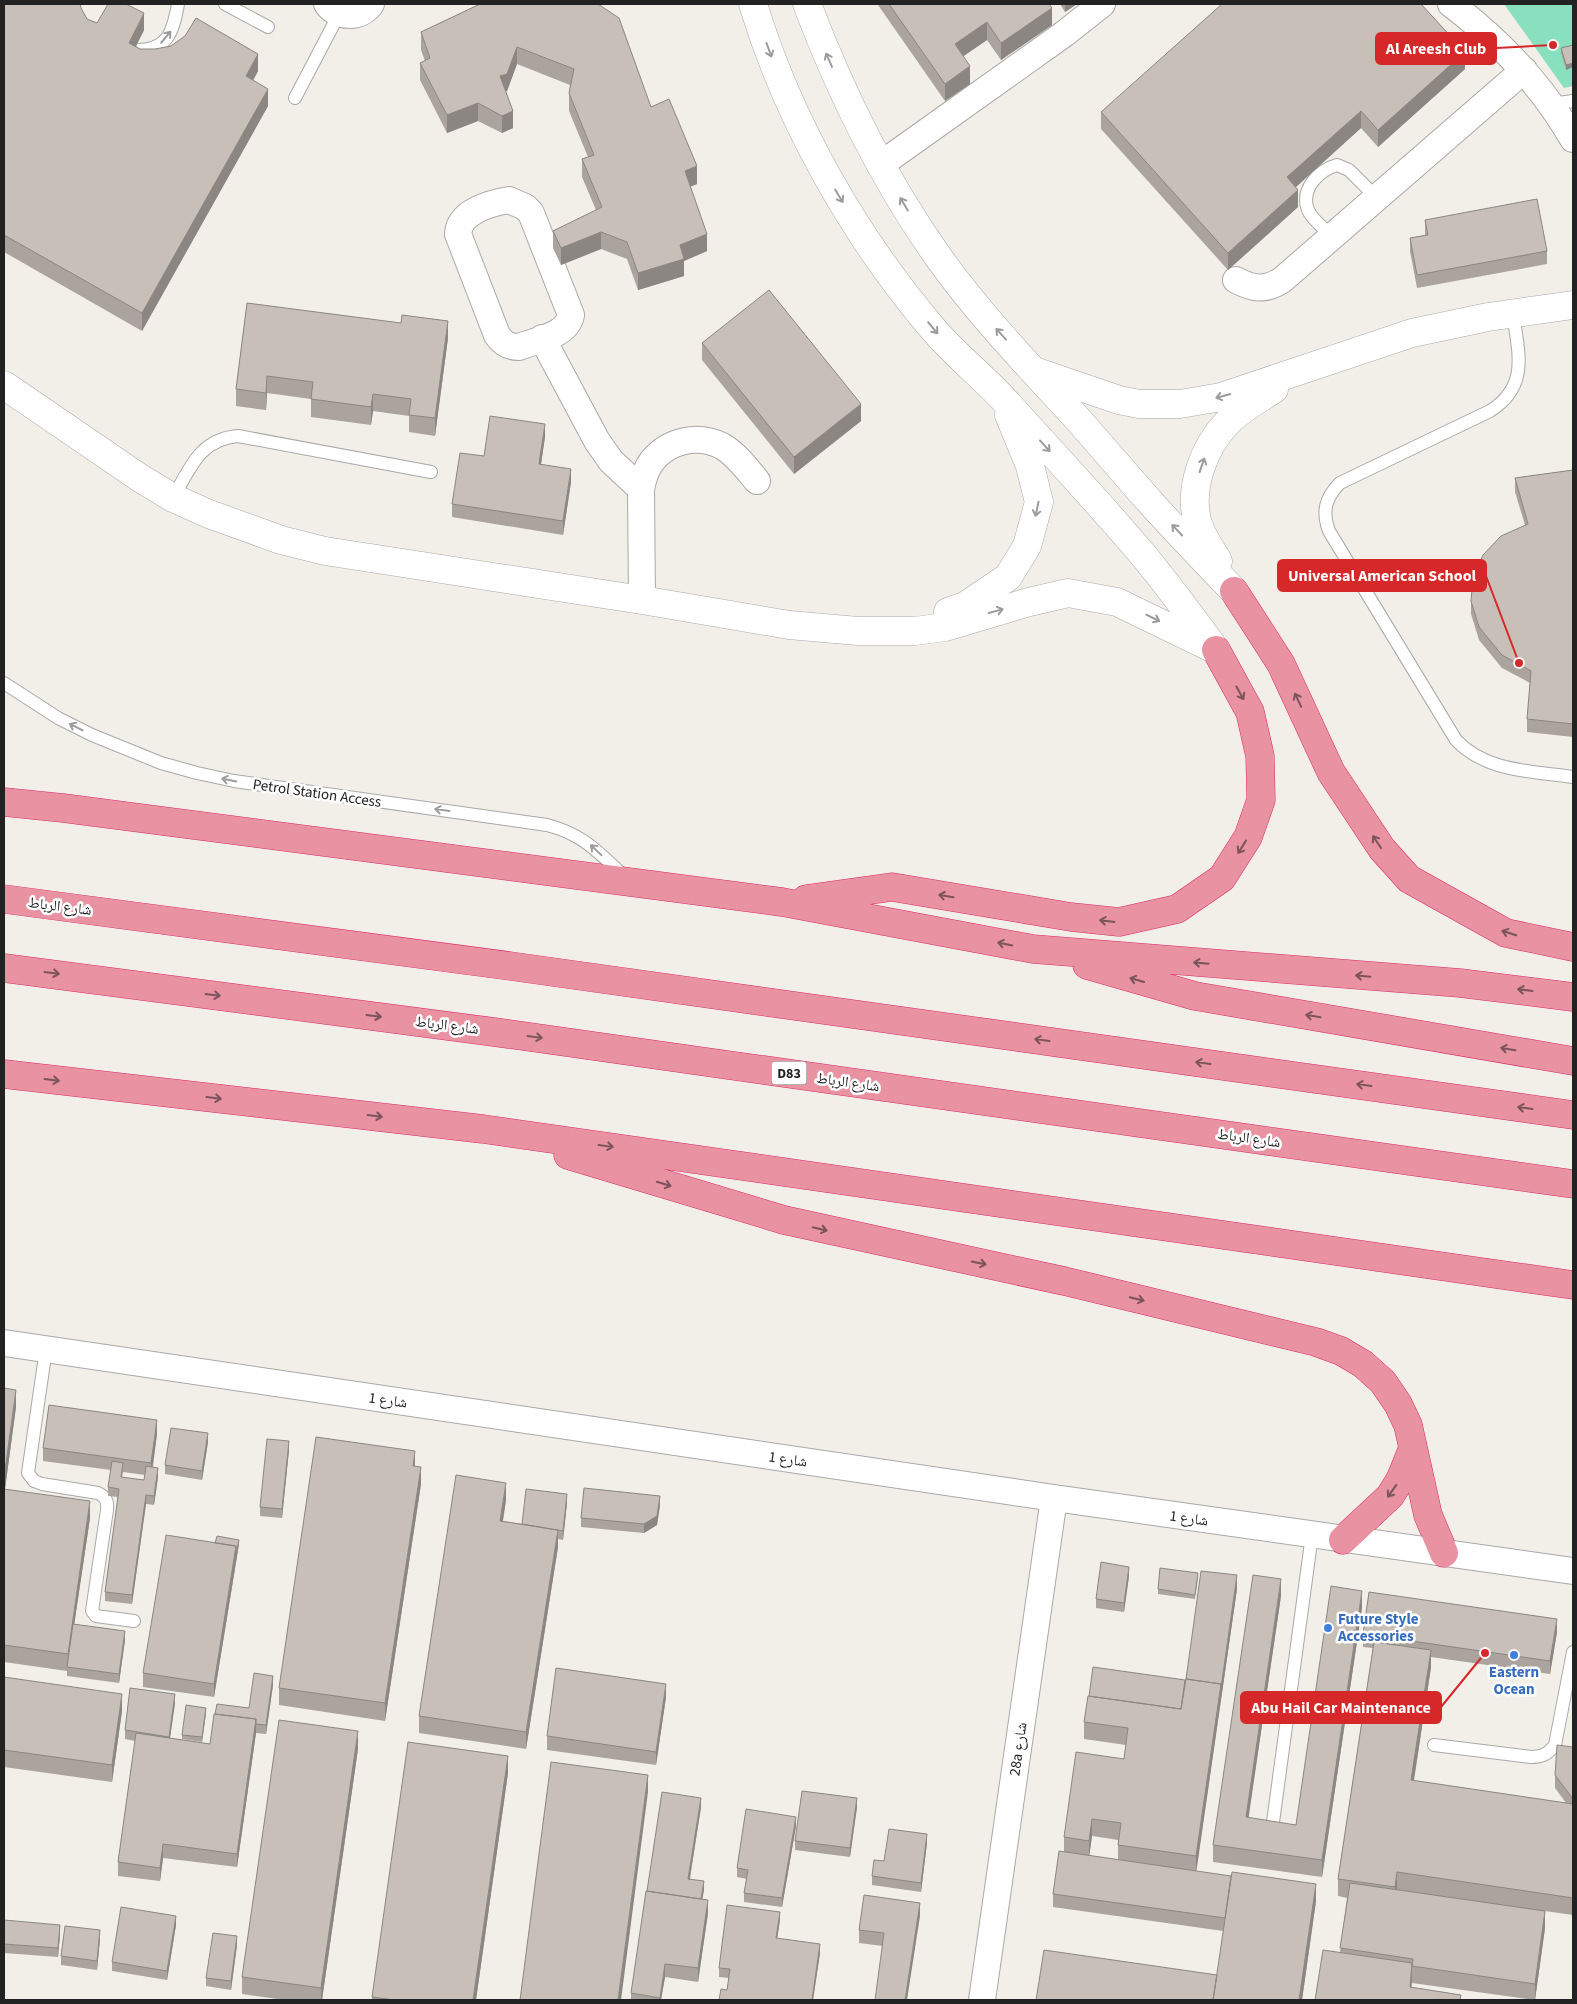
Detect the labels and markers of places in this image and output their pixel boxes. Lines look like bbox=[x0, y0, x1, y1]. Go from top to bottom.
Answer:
callout: Al Areesh Club bbox=[1376, 33, 1496, 64]
callout: Universal American School bbox=[1278, 560, 1486, 591]
place label: Future Style Accessories bbox=[1337, 1609, 1419, 1647]
marker: Future Style Accessories bbox=[1322, 1622, 1334, 1634]
marker: Eastern Ocean bbox=[1508, 1649, 1520, 1661]
place label: Eastern Ocean bbox=[1489, 1662, 1539, 1700]
callout: Abu Hail Car Maintenance bbox=[1241, 1692, 1441, 1723]

